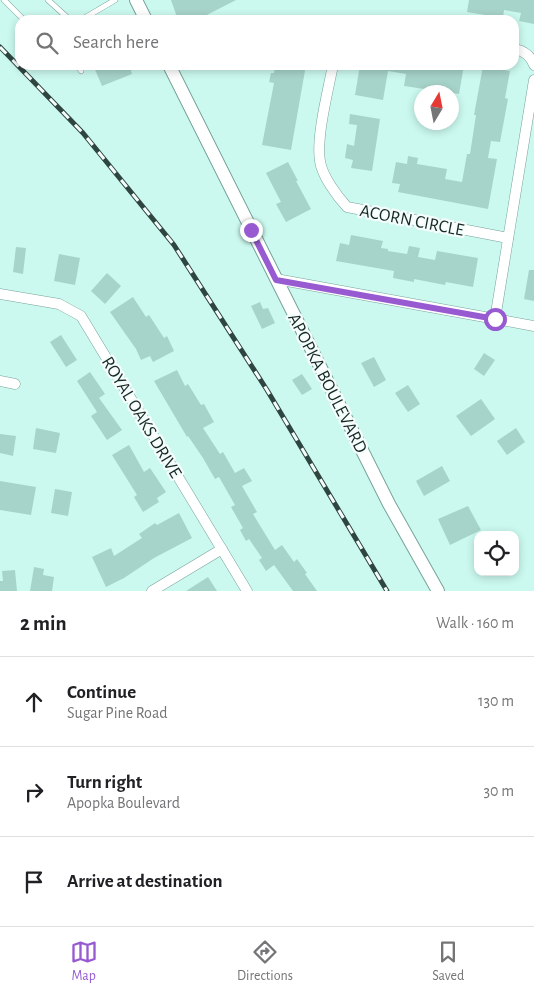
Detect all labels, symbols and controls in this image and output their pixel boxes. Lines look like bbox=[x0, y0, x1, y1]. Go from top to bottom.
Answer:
search box bbox=[15, 15, 519, 70]
icon: search bbox=[33, 29, 61, 57]
text: Search here bbox=[73, 33, 159, 52]
north arrow bbox=[414, 85, 459, 130]
street label: ACORN CIRCLE bbox=[358, 202, 466, 240]
route end bbox=[240, 219, 263, 242]
route start bbox=[484, 308, 507, 331]
street label: APOPKA BOULEVARD bbox=[284, 311, 370, 456]
street label: ROYAL OAKS DRIVE bbox=[98, 354, 185, 482]
map controls bbox=[474, 531, 519, 576]
button: locate bbox=[474, 531, 519, 576]
text: 2 min bbox=[20, 613, 67, 634]
text: Walk · 160 m bbox=[436, 615, 514, 631]
text: Continue bbox=[67, 683, 136, 702]
icon: ahead bbox=[20, 688, 48, 716]
text: 130 m bbox=[478, 693, 514, 709]
text: Sugar Pine Road bbox=[67, 705, 168, 721]
text: Turn right bbox=[67, 773, 142, 792]
icon: right bbox=[20, 778, 48, 806]
text: 30 m bbox=[484, 783, 514, 799]
text: Apopka Boulevard bbox=[67, 795, 180, 811]
icon: arrive bbox=[20, 868, 48, 896]
text: Arrive at destination bbox=[67, 872, 223, 891]
tab: Map bbox=[70, 938, 98, 985]
tab: Directions bbox=[237, 938, 293, 985]
tab: Saved bbox=[432, 938, 464, 985]

